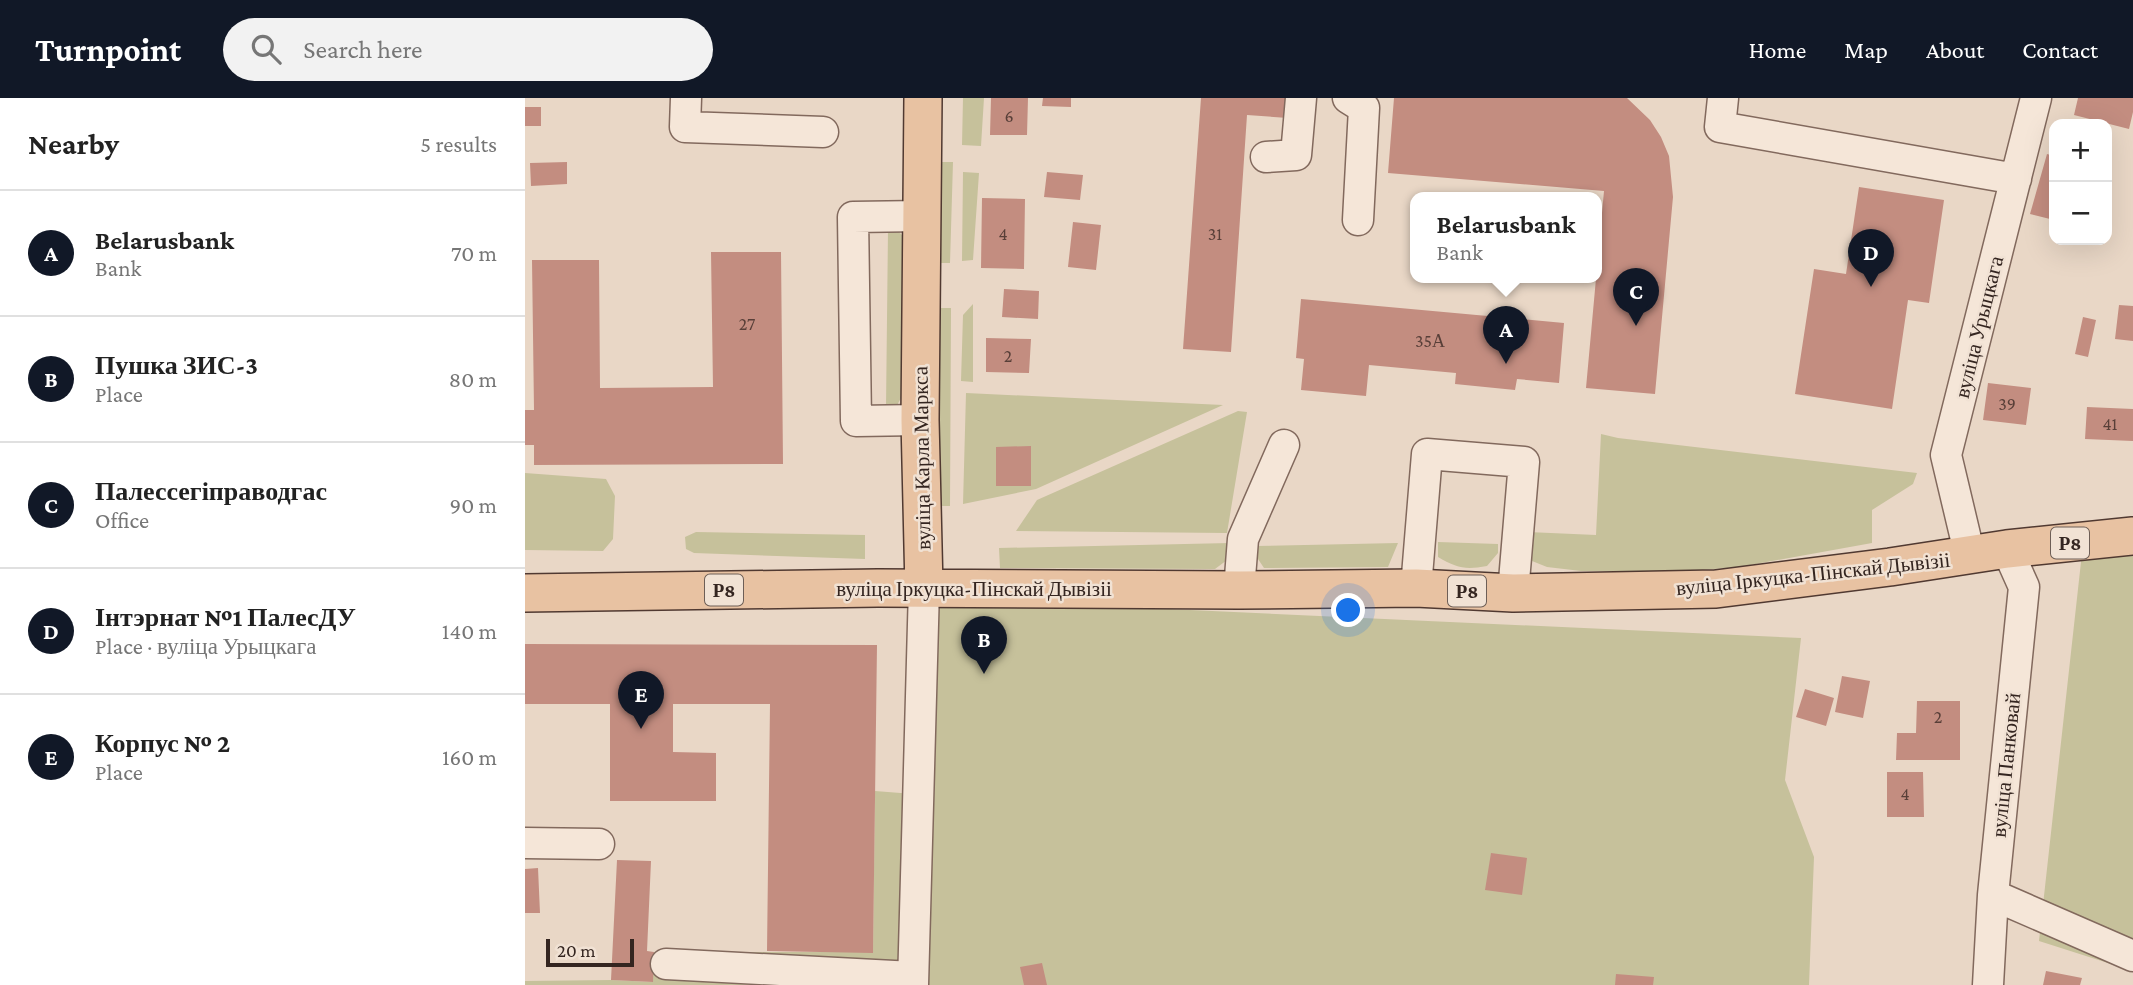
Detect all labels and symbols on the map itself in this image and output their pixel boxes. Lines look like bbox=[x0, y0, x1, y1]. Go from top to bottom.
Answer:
house number: 6 bbox=[1004, 106, 1014, 126]
house number: 4 bbox=[998, 224, 1008, 244]
house number: 31 bbox=[1208, 224, 1222, 244]
pin: D bbox=[1848, 229, 1894, 287]
street label: вуліца Урыцкага bbox=[1950, 253, 2008, 401]
pin: C bbox=[1613, 268, 1659, 326]
pin: A bbox=[1483, 306, 1529, 364]
house number: 27 bbox=[739, 314, 755, 334]
house number: 35А bbox=[1415, 331, 1445, 351]
house number: 2 bbox=[1004, 346, 1012, 366]
street label: вуліца Карла Маркса bbox=[908, 365, 936, 550]
house number: 39 bbox=[1998, 394, 2016, 414]
house number: 41 bbox=[2102, 414, 2118, 434]
road number: Р8 bbox=[2051, 528, 2089, 558]
street label: вуліца Іркуцка-Пінскай Дывізіі bbox=[1675, 548, 1951, 600]
road number: Р8 bbox=[705, 575, 743, 606]
road number: Р8 bbox=[1448, 576, 1486, 606]
street label: вуліца Іркуцка-Пінскай Дывізіі bbox=[836, 577, 1112, 601]
your location bbox=[1331, 593, 1365, 627]
pin: B bbox=[961, 616, 1007, 674]
pin: E bbox=[618, 671, 664, 729]
street label: вуліца Панковай bbox=[1986, 692, 2026, 838]
house number: 2 bbox=[1934, 707, 1942, 727]
house number: 4 bbox=[1900, 784, 1910, 804]
scale bar bbox=[546, 936, 633, 968]

